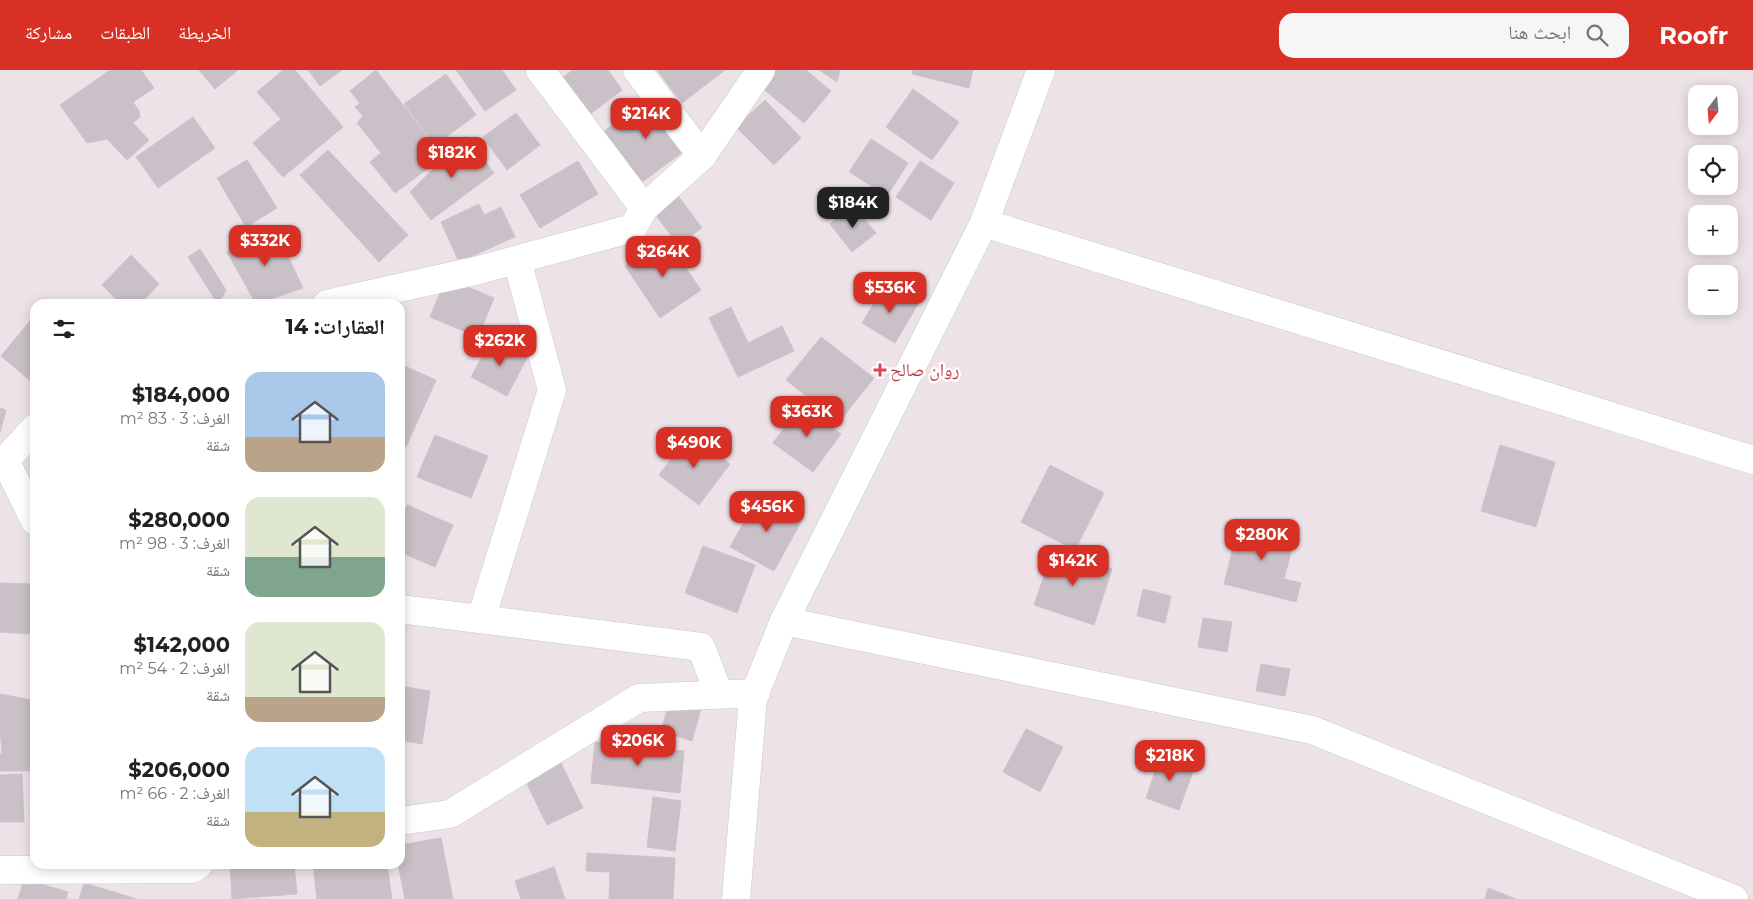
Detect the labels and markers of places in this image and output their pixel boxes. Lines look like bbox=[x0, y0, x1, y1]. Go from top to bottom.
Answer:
pin: $214K bbox=[611, 98, 681, 140]
pin: $182K bbox=[417, 136, 487, 179]
pin: $184K bbox=[818, 186, 888, 229]
pin: $332K bbox=[230, 224, 300, 267]
pin: $264K bbox=[628, 236, 698, 278]
pin: $536K bbox=[855, 272, 925, 314]
pin: $262K bbox=[465, 324, 535, 367]
place label: روان صالح bbox=[890, 359, 959, 382]
marker: روان صالح bbox=[874, 364, 886, 376]
pin: $363K bbox=[772, 396, 842, 438]
pin: $490K bbox=[659, 426, 729, 469]
pin: $456K bbox=[732, 490, 802, 533]
pin: $280K bbox=[1227, 518, 1297, 561]
pin: $142K bbox=[1038, 544, 1108, 587]
pin: $206K bbox=[603, 724, 673, 767]
pin: $218K bbox=[1135, 740, 1205, 782]

